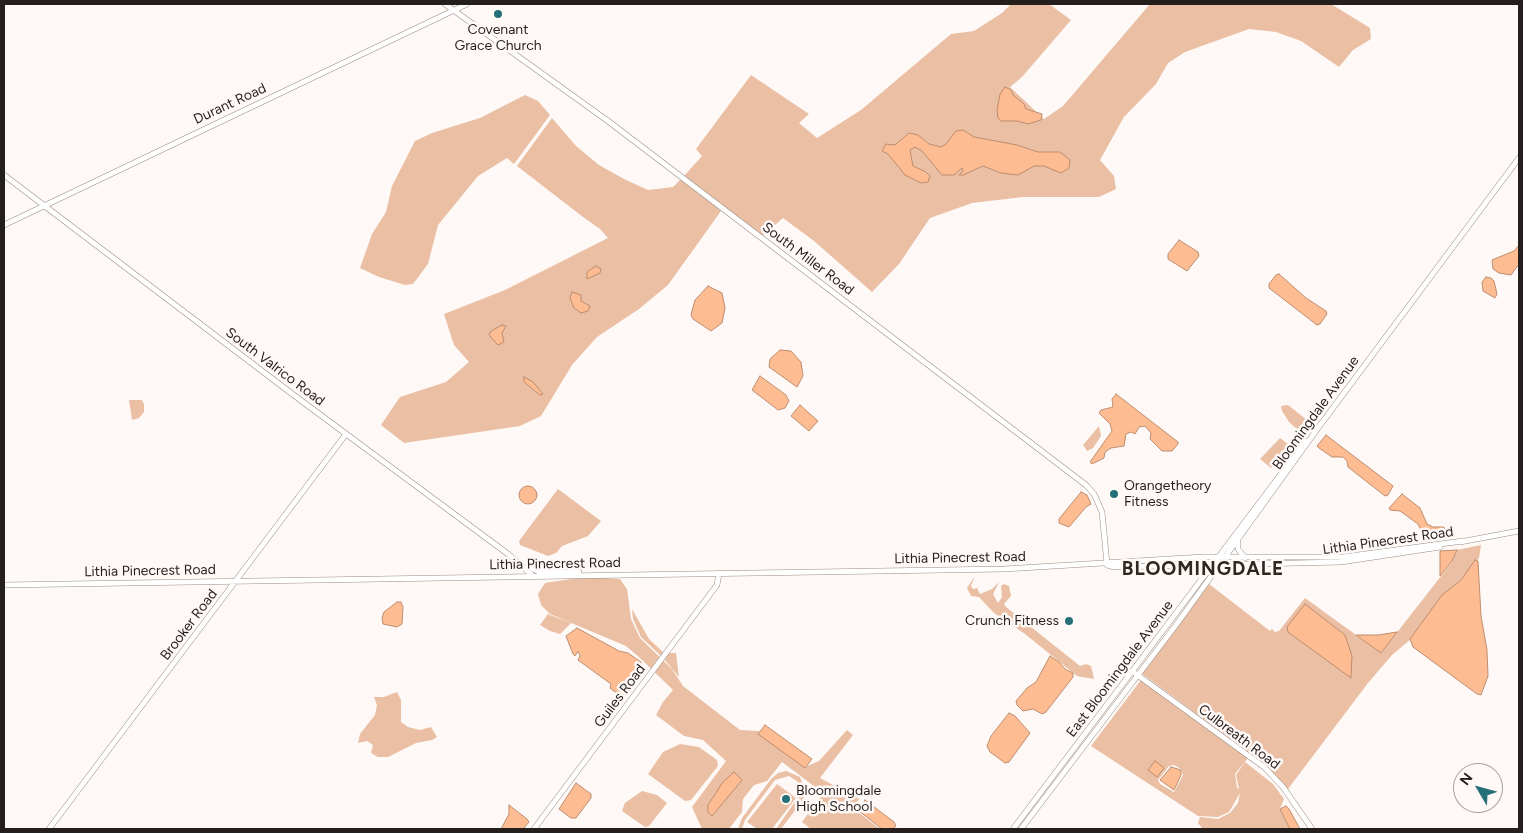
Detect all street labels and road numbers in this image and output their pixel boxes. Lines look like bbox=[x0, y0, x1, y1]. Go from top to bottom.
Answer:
street label: Durant Road bbox=[191, 80, 269, 128]
street label: South Miller Road bbox=[759, 219, 857, 299]
street label: South Valrico Road bbox=[222, 324, 328, 410]
street label: Bloomingdale Avenue bbox=[1269, 353, 1363, 473]
street label: Lithia Pinecrest Road bbox=[1322, 524, 1454, 558]
street label: Lithia Pinecrest Road bbox=[894, 548, 1026, 568]
street label: Lithia Pinecrest Road bbox=[489, 554, 621, 574]
street label: Lithia Pinecrest Road bbox=[84, 561, 216, 581]
street label: Brooker Road bbox=[157, 586, 221, 664]
street label: East Bloomingdale Avenue bbox=[1063, 597, 1177, 741]
street label: Guiles Road bbox=[591, 661, 649, 731]
street label: Culbreath Road bbox=[1195, 701, 1283, 773]

